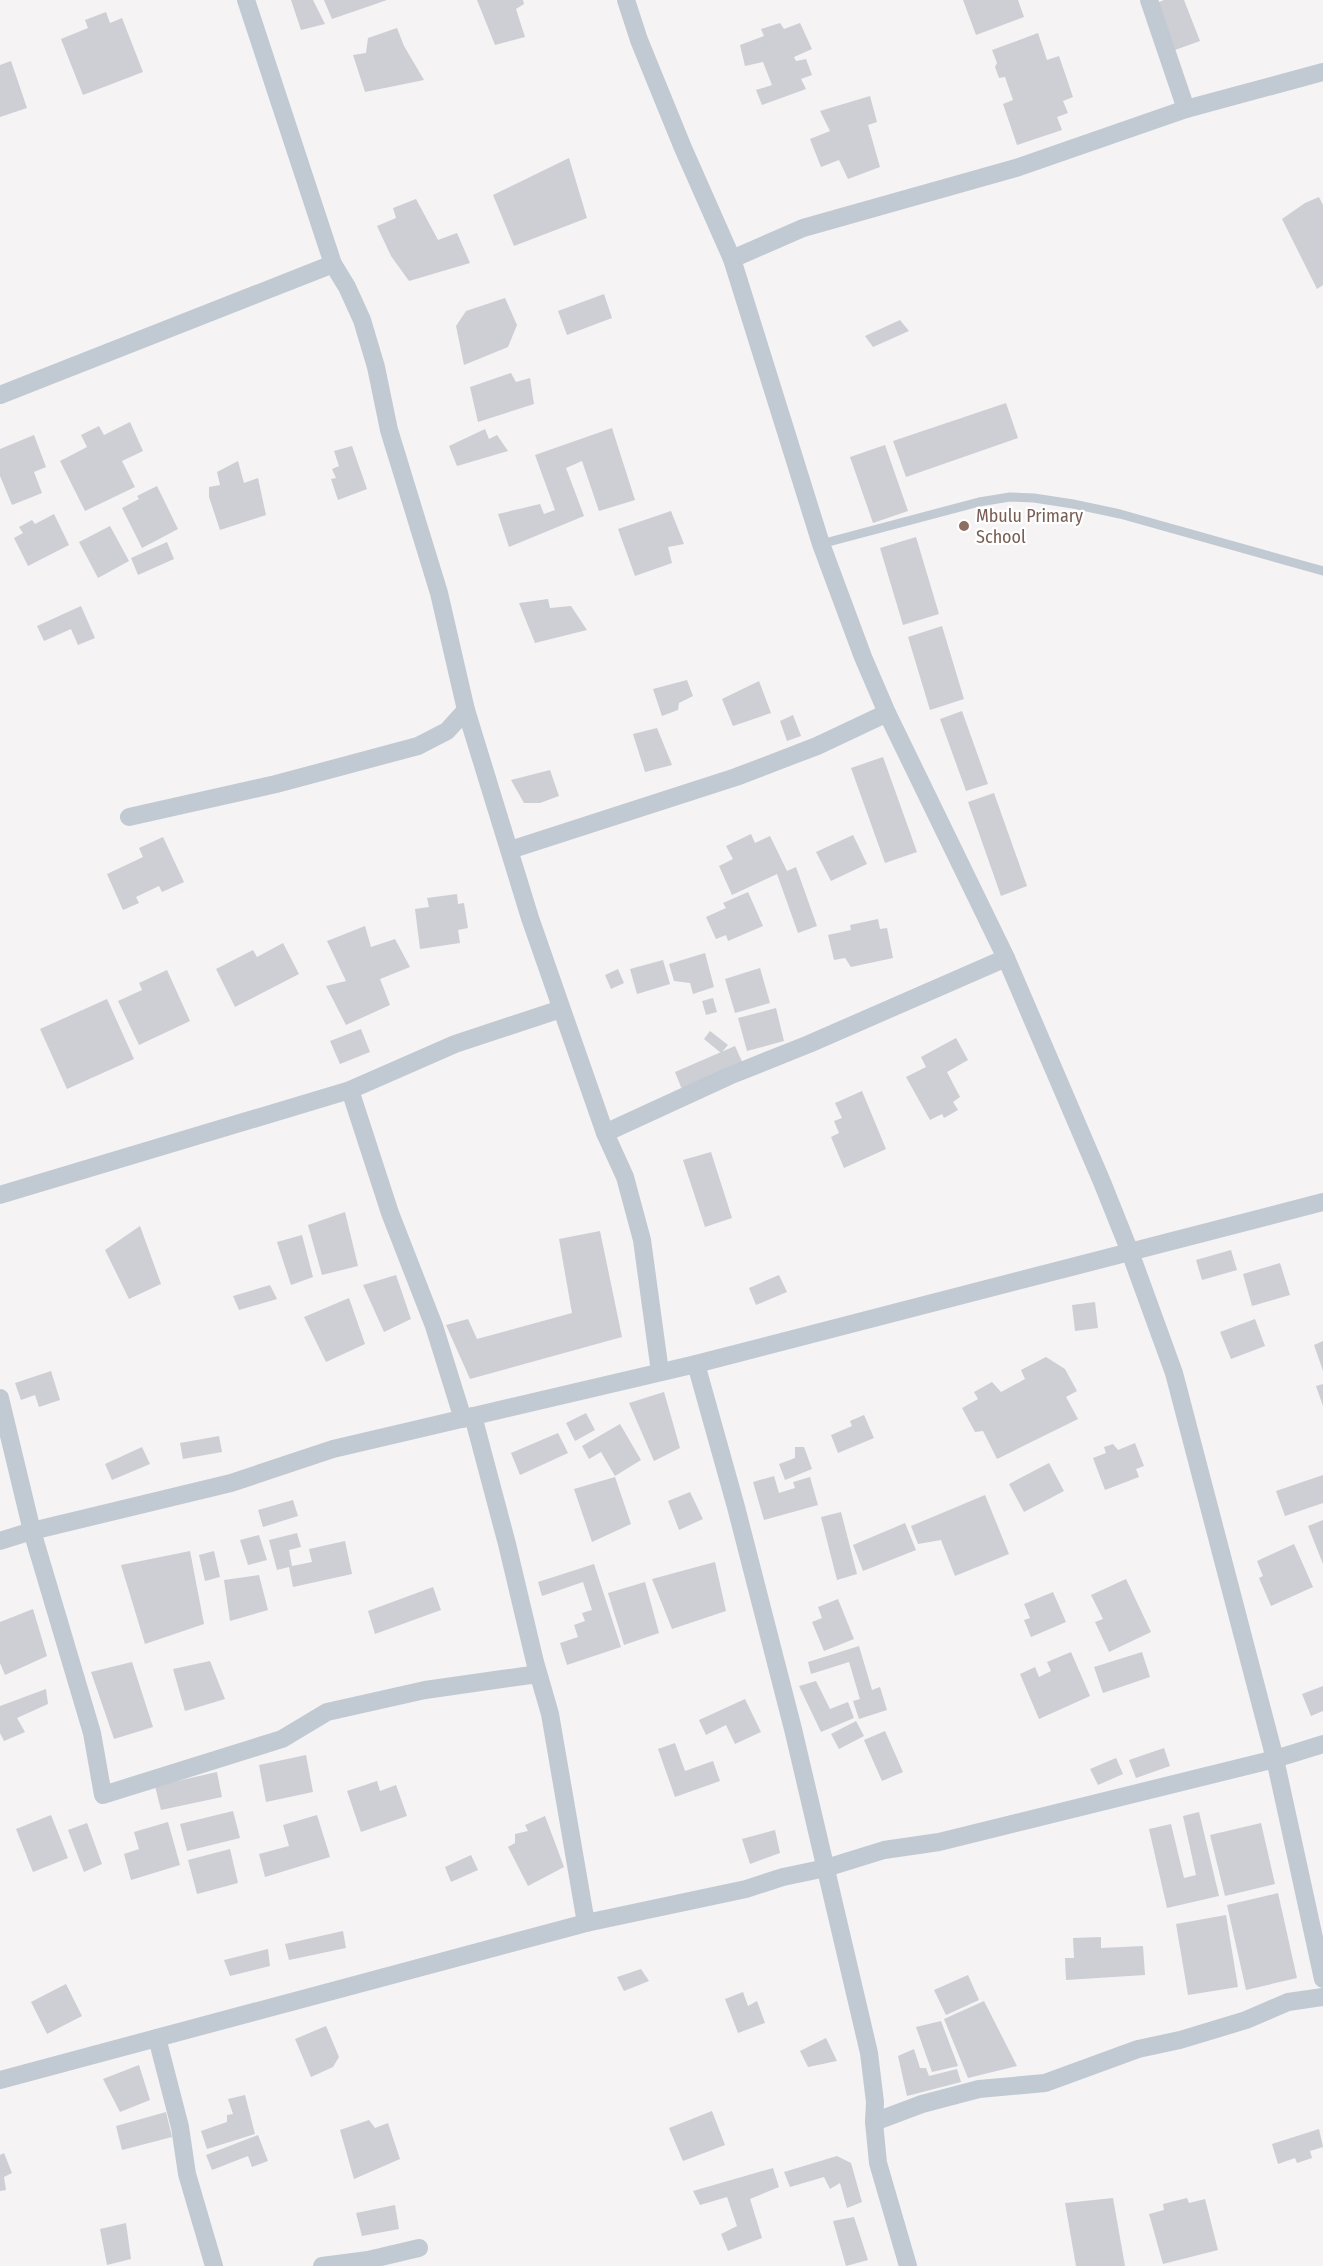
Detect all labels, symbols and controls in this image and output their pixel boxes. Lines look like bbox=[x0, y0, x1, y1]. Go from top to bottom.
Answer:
place label: Mbulu Primary School bbox=[976, 505, 1083, 548]
marker: Mbulu Primary School bbox=[957, 519, 971, 533]

